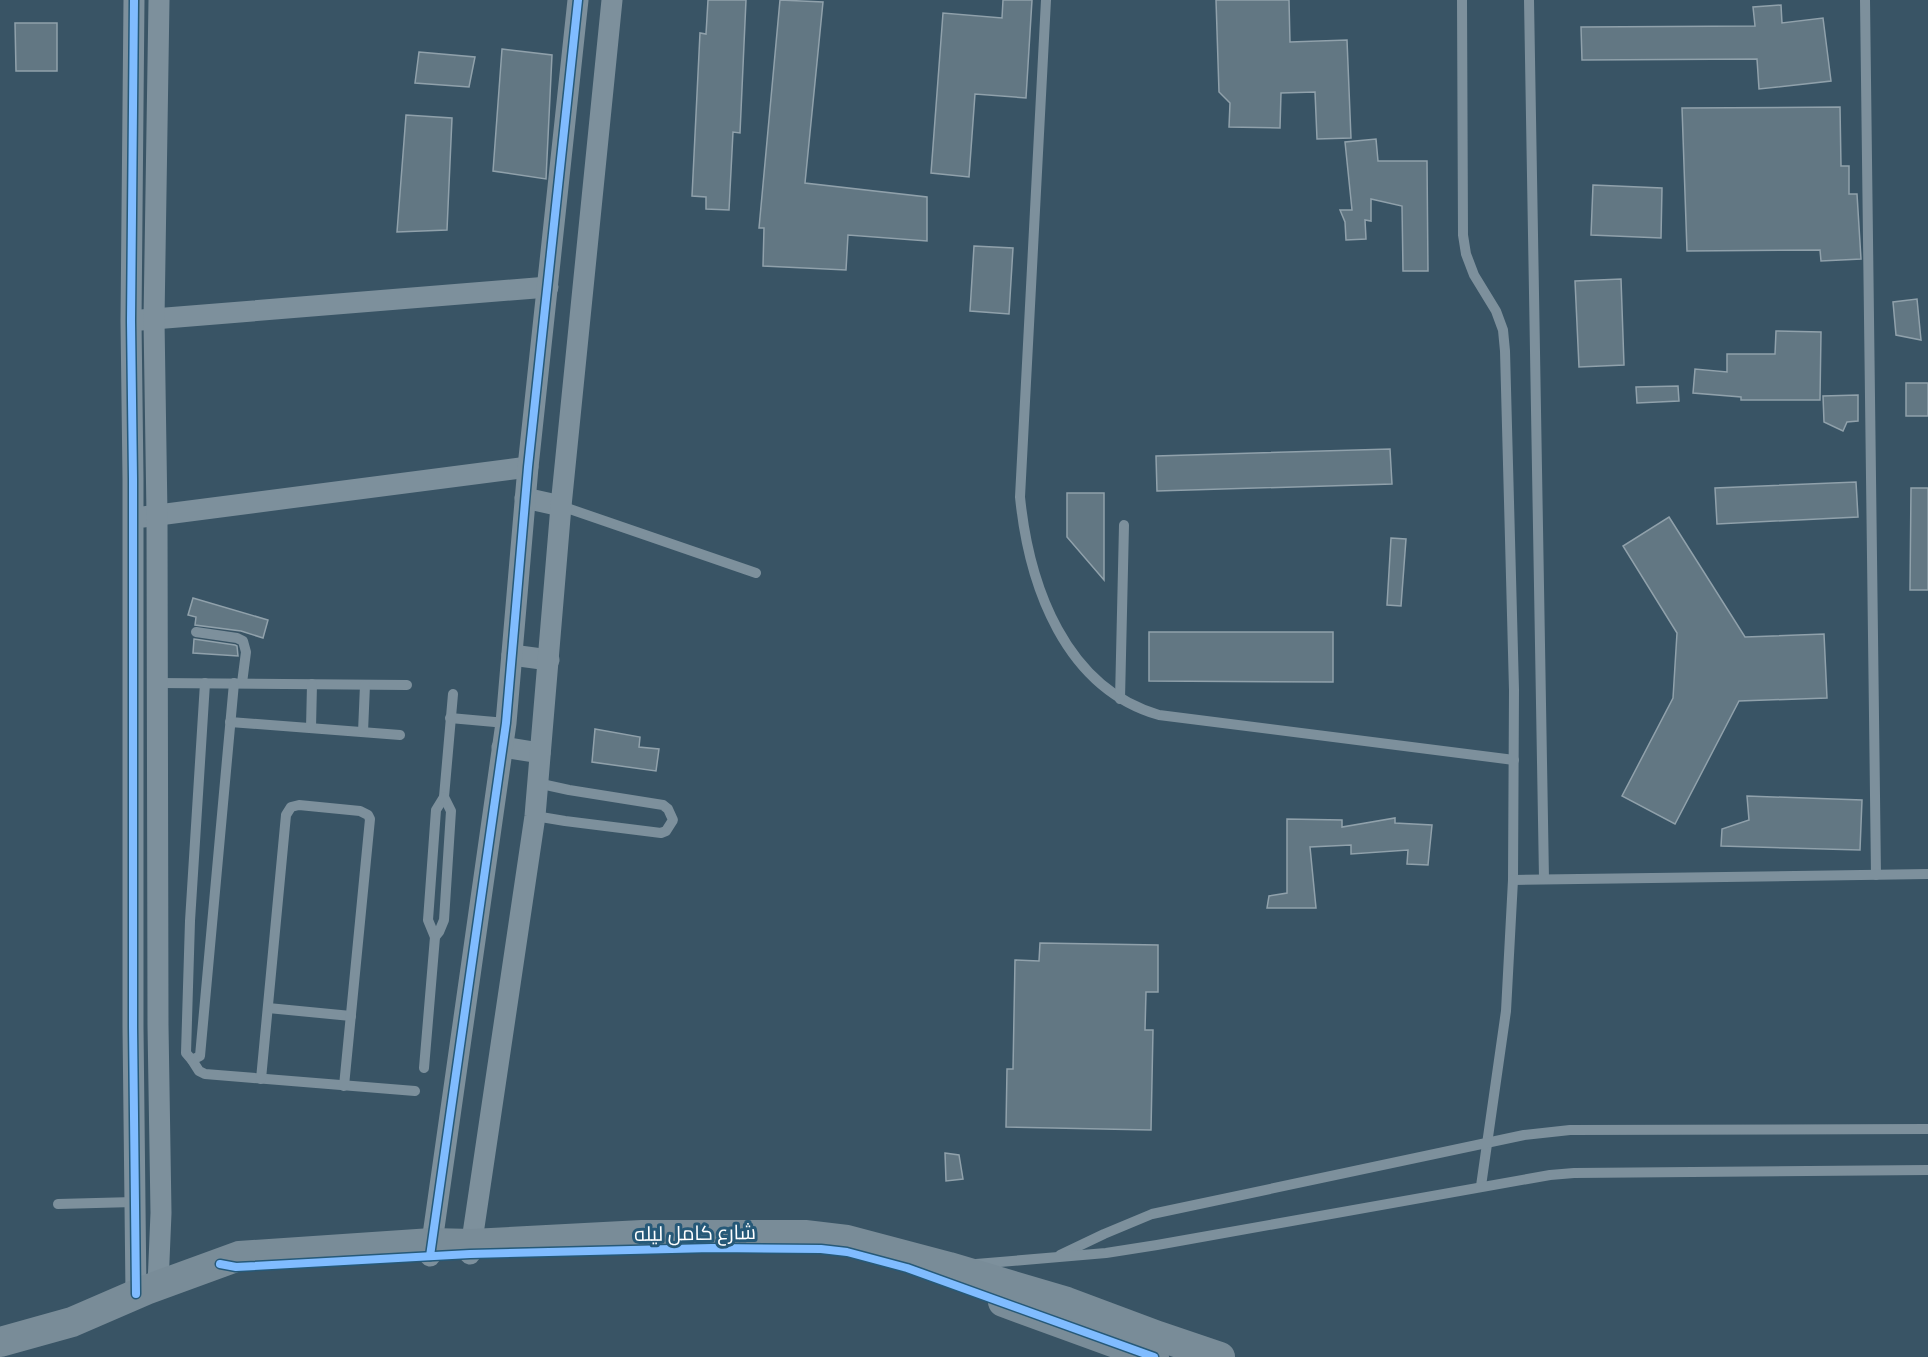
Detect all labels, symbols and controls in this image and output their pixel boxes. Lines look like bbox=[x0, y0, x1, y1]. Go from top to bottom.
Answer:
street label: شارع كامل ليله bbox=[634, 1219, 756, 1248]

